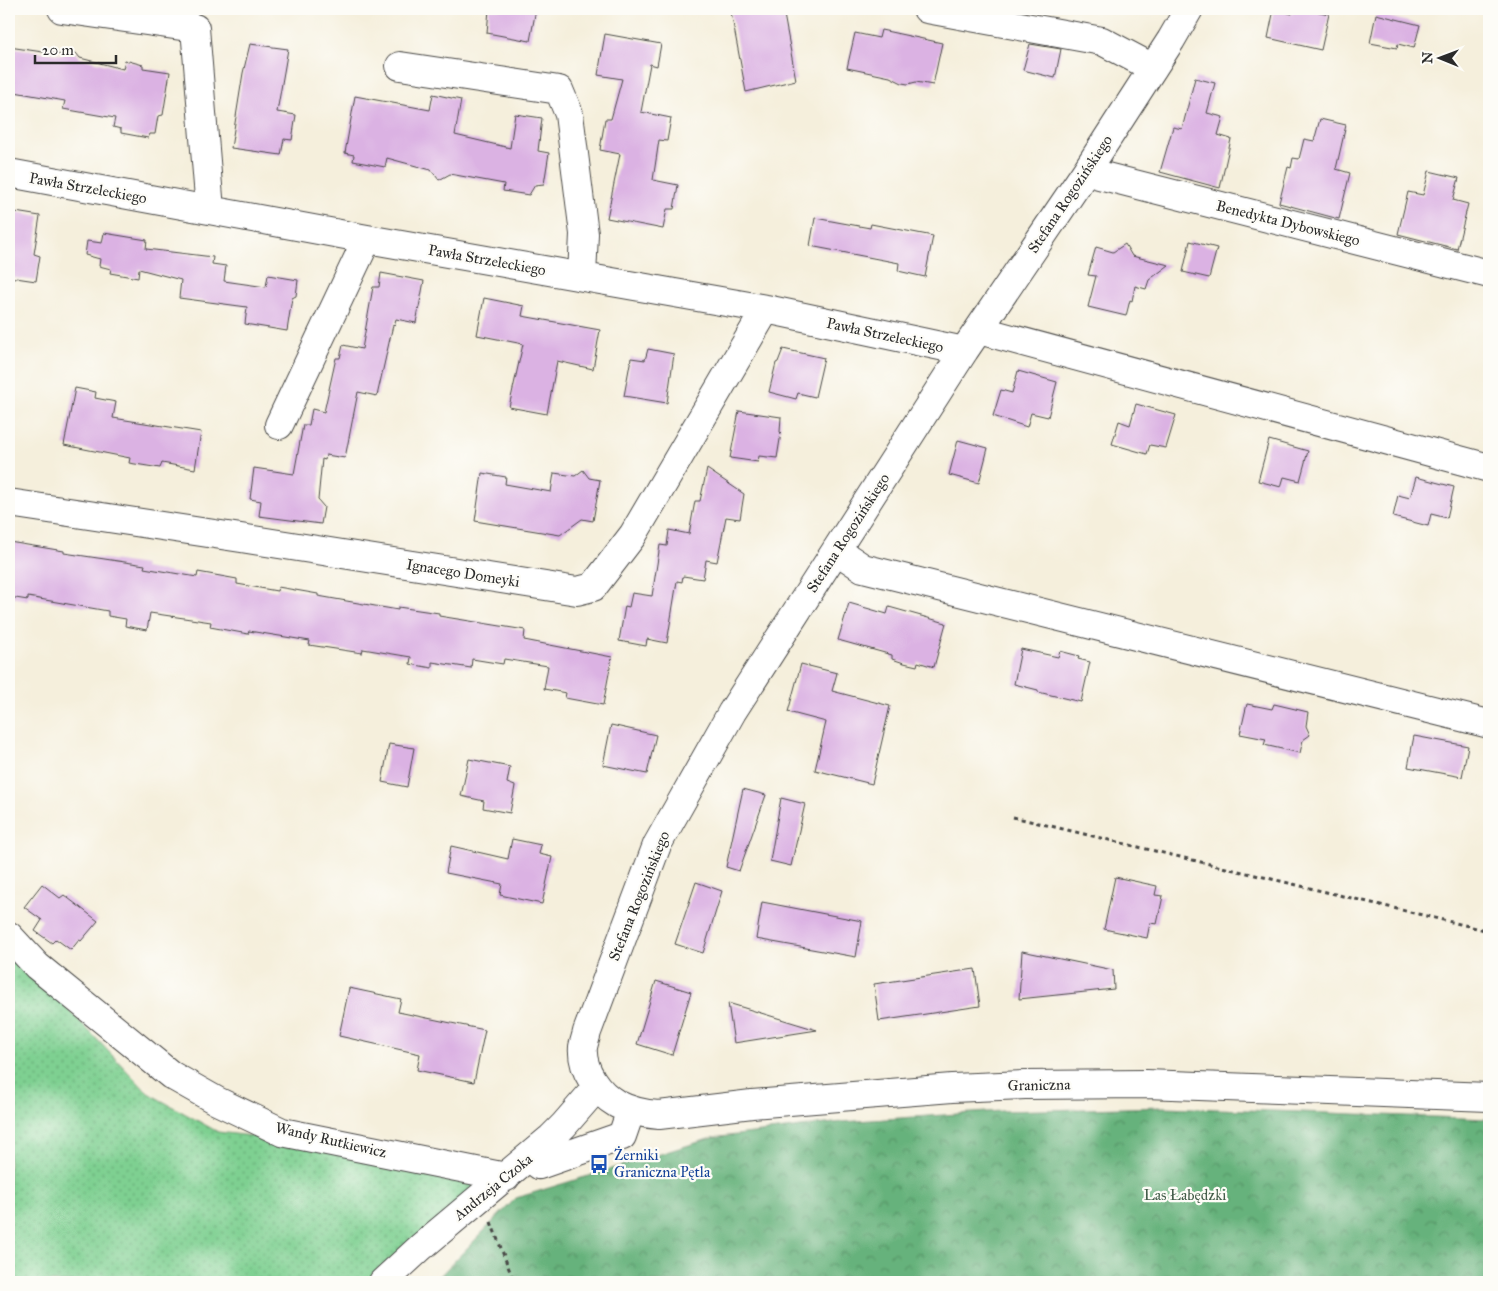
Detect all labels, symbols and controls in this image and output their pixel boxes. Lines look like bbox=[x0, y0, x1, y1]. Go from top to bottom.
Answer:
scale bar bbox=[35, 32, 116, 64]
north arrow bbox=[1416, 32, 1466, 82]
text: 20 m bbox=[42, 41, 74, 59]
text: N bbox=[1419, 52, 1436, 64]
street label: Stefana Rogozińskiego bbox=[1024, 131, 1116, 256]
street label: Pawła Strzeleckiego bbox=[28, 169, 149, 207]
street label: Benedykta Dybowskiego bbox=[1214, 196, 1362, 250]
street label: Pawła Strzeleckiego bbox=[427, 241, 548, 279]
street label: Pawła Strzeleckiego bbox=[825, 314, 945, 356]
street label: Stefana Rogozińskiego bbox=[803, 470, 893, 596]
street label: Ignacego Domeyki bbox=[405, 555, 521, 591]
street label: Stefana Rogozińskiego bbox=[605, 828, 673, 964]
street label: Graniczna bbox=[1007, 1075, 1071, 1095]
street label: Wandy Rutkiewicz bbox=[274, 1118, 389, 1162]
place label: Żerniki Graniczna Pętla bbox=[614, 1146, 711, 1181]
street label: Andrzeja Czoka bbox=[449, 1149, 536, 1225]
bus stop icon: Żerniki Graniczna Pętla bbox=[588, 1153, 610, 1175]
park label: Las Łabędzki bbox=[1144, 1186, 1226, 1204]

